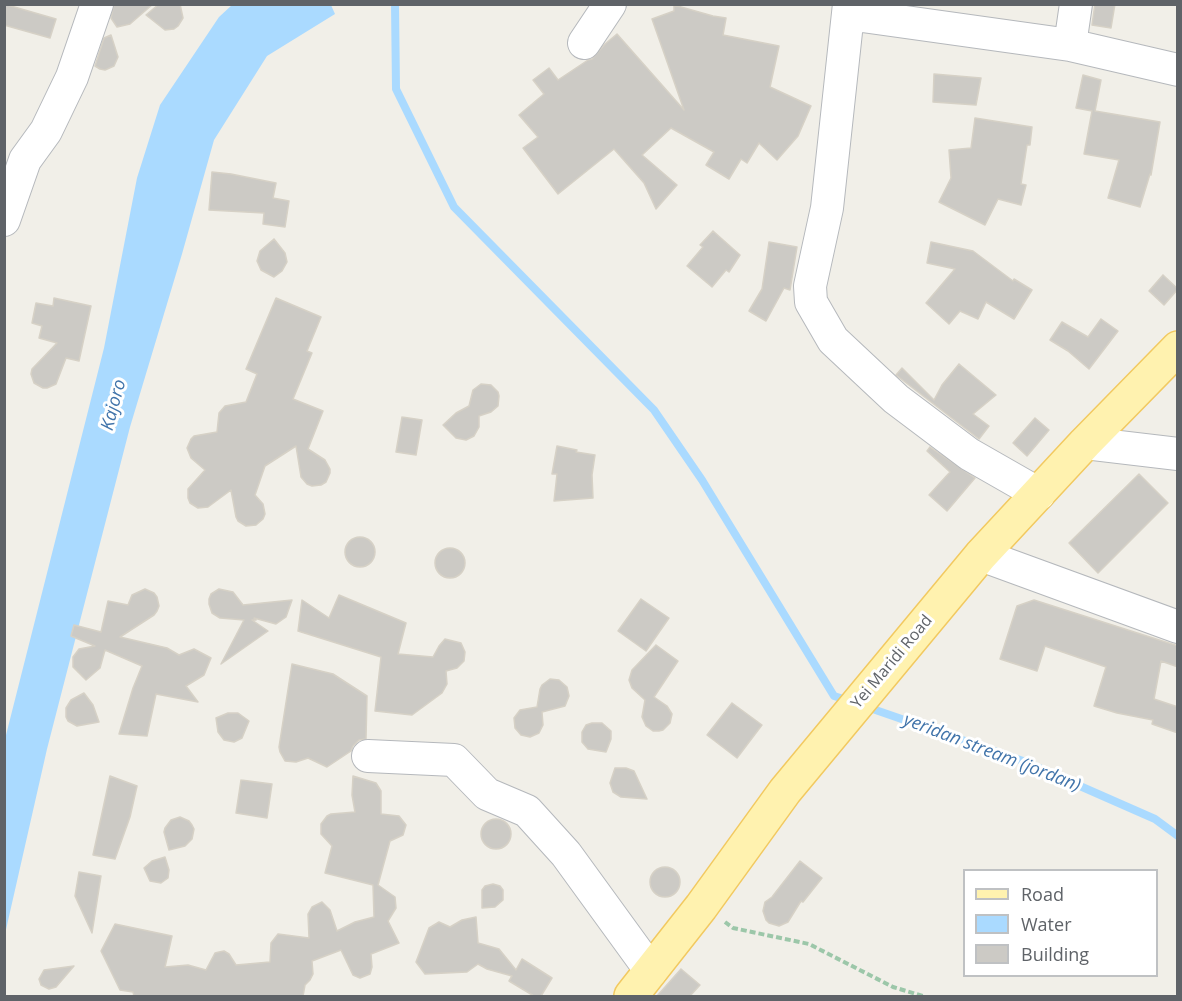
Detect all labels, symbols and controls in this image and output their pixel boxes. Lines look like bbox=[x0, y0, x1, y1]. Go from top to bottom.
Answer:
water label: Kajoro bbox=[97, 377, 131, 433]
street label: Yei Maridi Road bbox=[847, 611, 937, 713]
water label: yeridan stream (jordan) bbox=[900, 709, 1084, 797]
legend bbox=[963, 869, 1158, 977]
text: Road bbox=[1021, 882, 1064, 906]
text: Water bbox=[1021, 912, 1072, 936]
text: Building bbox=[1021, 942, 1089, 966]

